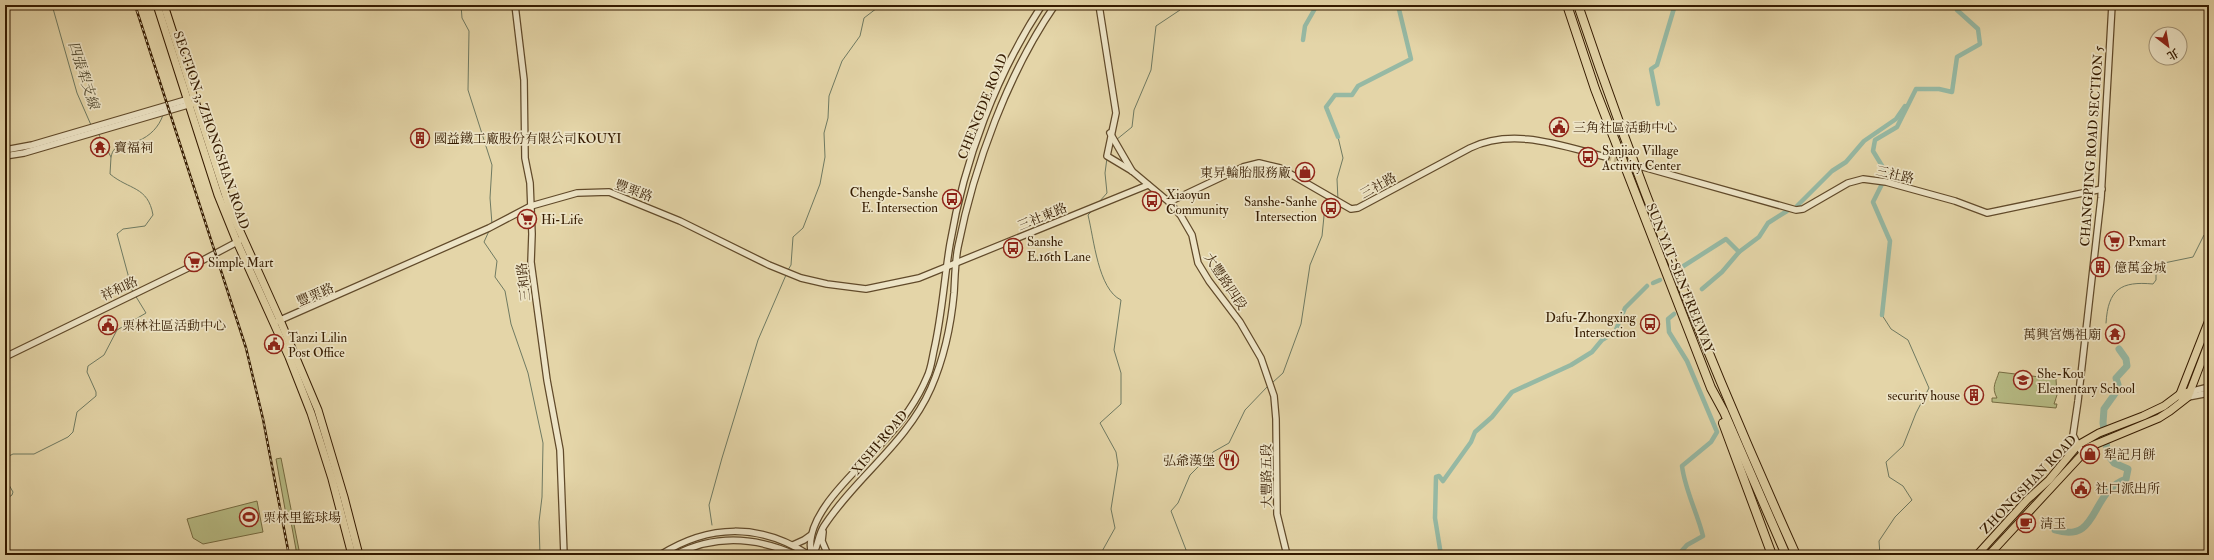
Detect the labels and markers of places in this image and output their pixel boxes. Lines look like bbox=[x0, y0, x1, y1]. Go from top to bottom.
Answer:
public building icon: 三角社區活動中心 bbox=[1548, 116, 1570, 138]
place label: 三角社區活動中心 bbox=[1573, 120, 1677, 136]
building icon: 國益鐵工廠股份有限公司KOUYI bbox=[409, 127, 431, 149]
place label: 國益鐵工廠股份有限公司KOUYI bbox=[434, 131, 622, 147]
temple icon: 寶福祠 bbox=[89, 136, 111, 158]
place label: 寶福祠 bbox=[114, 140, 153, 156]
place label: Sanjiao Village Activity Center bbox=[1601, 143, 1681, 175]
bus stop icon: Sanjiao Village Activity Center bbox=[1577, 146, 1599, 168]
shop icon: 東昇輪胎服務廠 bbox=[1294, 161, 1316, 183]
place label: 東昇輪胎服務廠 bbox=[1200, 165, 1291, 181]
place label: Chengde-Sanshe E. Intersection bbox=[850, 185, 939, 216]
place label: Xiaoyun Community bbox=[1166, 187, 1229, 219]
bus stop icon: Chengde-Sanshe E. Intersection bbox=[941, 188, 963, 210]
bus stop icon: Xiaoyun Community bbox=[1141, 190, 1163, 212]
place label: Sanshe-Sanhe Intersection bbox=[1244, 194, 1318, 225]
bus stop icon: Sanshe-Sanhe Intersection bbox=[1320, 197, 1342, 219]
supermarket icon: Hi-Life bbox=[516, 208, 538, 230]
place label: Hi-Life bbox=[541, 212, 584, 228]
supermarket icon: Pxmart bbox=[2103, 230, 2125, 252]
place label: Sanshe E.16th Lane bbox=[1027, 234, 1091, 265]
place label: Pxmart bbox=[2128, 234, 2166, 250]
bus stop icon: Sanshe E.16th Lane bbox=[1002, 237, 1024, 259]
supermarket icon: Simple Mart bbox=[183, 251, 205, 273]
place label: Simple Mart bbox=[208, 255, 274, 272]
building icon: 億萬金城 bbox=[2089, 256, 2111, 278]
place label: 億萬金城 bbox=[2114, 260, 2166, 276]
place label: Dafu-Zhongxing Intersection bbox=[1545, 310, 1637, 341]
bus stop icon: Dafu-Zhongxing Intersection bbox=[1639, 313, 1661, 335]
public building icon: 栗林社區活動中心 bbox=[97, 314, 119, 336]
place label: 栗林社區活動中心 bbox=[122, 318, 226, 334]
temple icon: 萬興宮媽祖廟 bbox=[2104, 323, 2126, 345]
place label: 萬興宮媽祖廟 bbox=[2023, 327, 2101, 343]
place label: Tanzi Lilin Post Office bbox=[288, 330, 347, 361]
public building icon: Tanzi Lilin Post Office bbox=[263, 333, 285, 355]
place label: She-Kou Elementary School bbox=[2037, 366, 2136, 398]
school or university icon: She-Kou Elementary School bbox=[2012, 369, 2034, 391]
building icon: security house bbox=[1963, 384, 1985, 406]
place label: security house bbox=[1888, 388, 1961, 405]
shop icon: 犁記月餅 bbox=[2079, 443, 2101, 465]
place label: 犁記月餅 bbox=[2104, 447, 2156, 463]
restaurant icon: 弘爺漢堡 bbox=[1218, 449, 1240, 471]
place label: 弘爺漢堡 bbox=[1163, 453, 1215, 469]
public building icon: 社口派出所 bbox=[2070, 477, 2092, 499]
place label: 社口派出所 bbox=[2095, 481, 2160, 497]
sports icon: 栗林里籃球場 bbox=[238, 506, 260, 528]
place label: 栗林里籃球場 bbox=[263, 510, 341, 526]
cafe icon: 清玉 bbox=[2015, 512, 2037, 534]
place label: 清玉 bbox=[2040, 516, 2066, 532]

